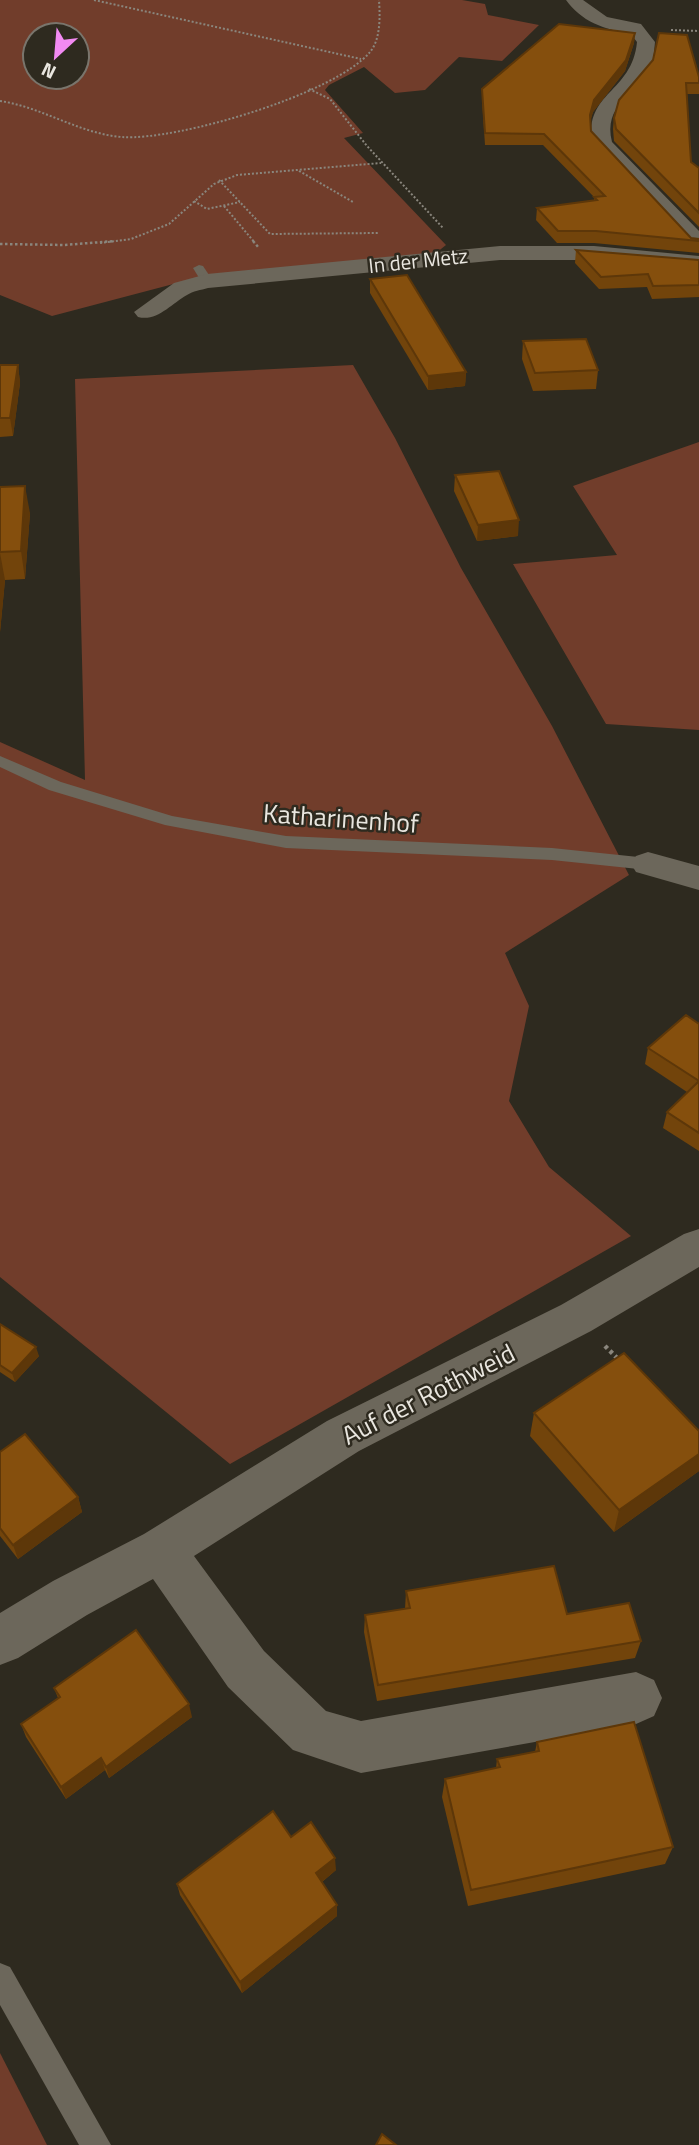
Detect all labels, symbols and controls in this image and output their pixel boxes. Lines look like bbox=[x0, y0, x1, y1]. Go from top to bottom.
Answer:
north arrow bbox=[21, 21, 91, 91]
text: N bbox=[36, 56, 61, 88]
street label: In der Metz bbox=[367, 239, 469, 281]
street label: Katharinenhof bbox=[262, 793, 421, 843]
street label: Auf der Rothweid bbox=[335, 1334, 521, 1454]

